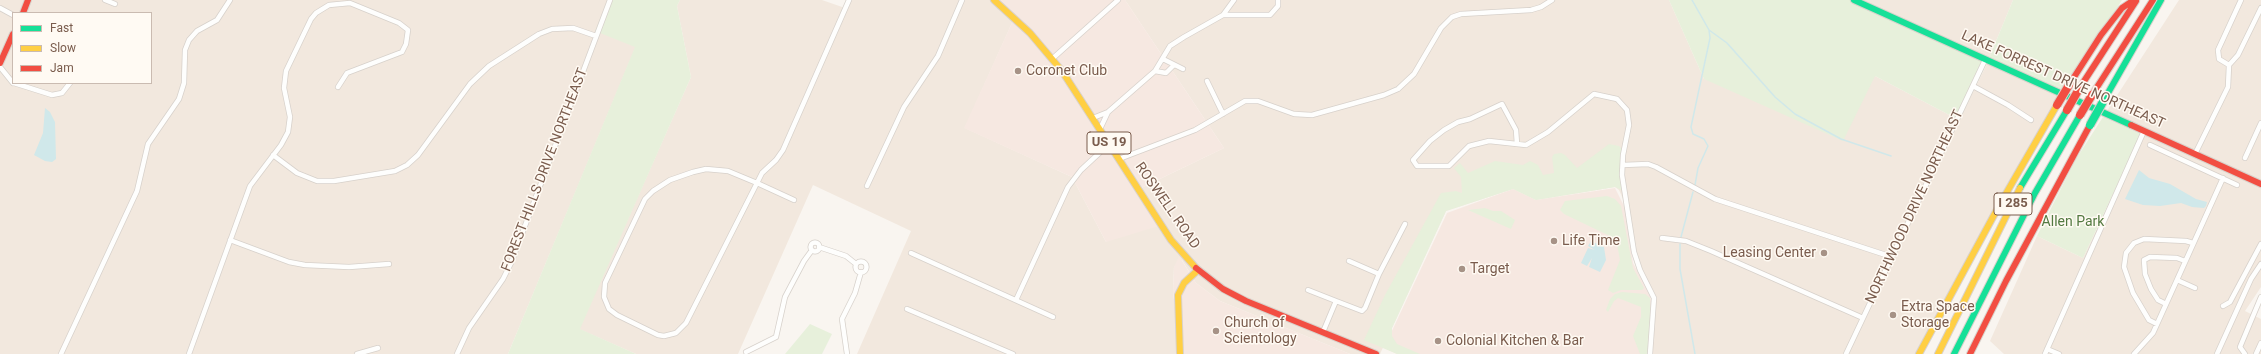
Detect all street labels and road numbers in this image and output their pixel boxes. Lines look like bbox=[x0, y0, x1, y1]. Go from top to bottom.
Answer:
street label: LAKE FORREST DRIVE NORTHEAST bbox=[1958, 27, 2168, 133]
street label: FOREST HILLS DRIVE NORTHEAST bbox=[498, 66, 592, 274]
street label: NORTHWOOD DRIVE NORTHEAST bbox=[1863, 107, 1967, 307]
road number: US 19 bbox=[1087, 132, 1131, 154]
street label: ROSWELL ROAD bbox=[1131, 159, 1203, 253]
road number: I 285 bbox=[1994, 193, 2032, 215]

